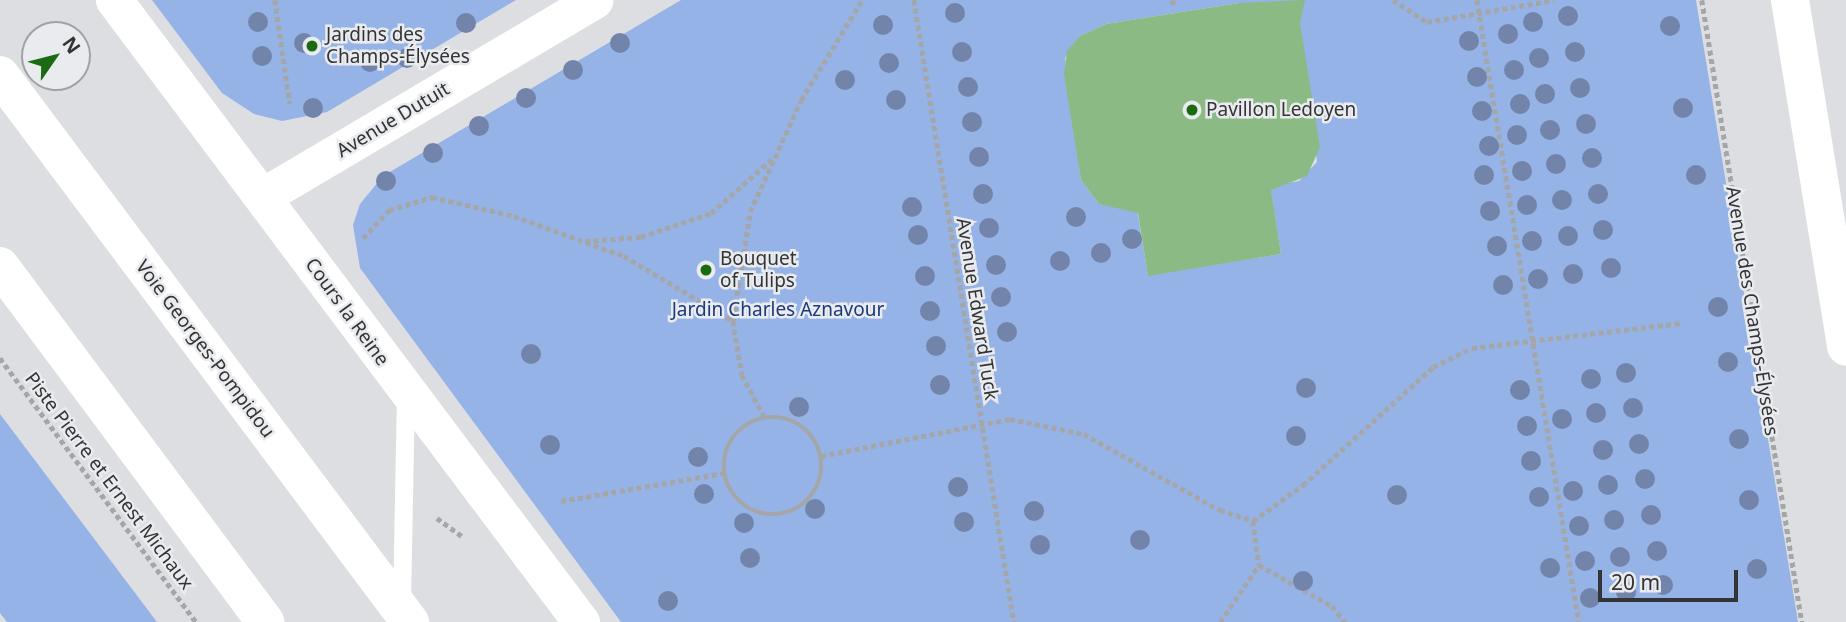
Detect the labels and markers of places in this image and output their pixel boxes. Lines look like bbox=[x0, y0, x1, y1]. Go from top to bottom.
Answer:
place label: Jardins des Champs-Élysées bbox=[326, 24, 470, 68]
marker: Jardins des Champs-Élysées bbox=[304, 38, 320, 54]
place label: Pavillon Ledoyen bbox=[1206, 99, 1356, 121]
marker: Pavillon Ledoyen bbox=[1184, 102, 1200, 118]
place label: Bouquet of Tulips bbox=[720, 248, 797, 292]
marker: Bouquet of Tulips bbox=[698, 262, 714, 278]

